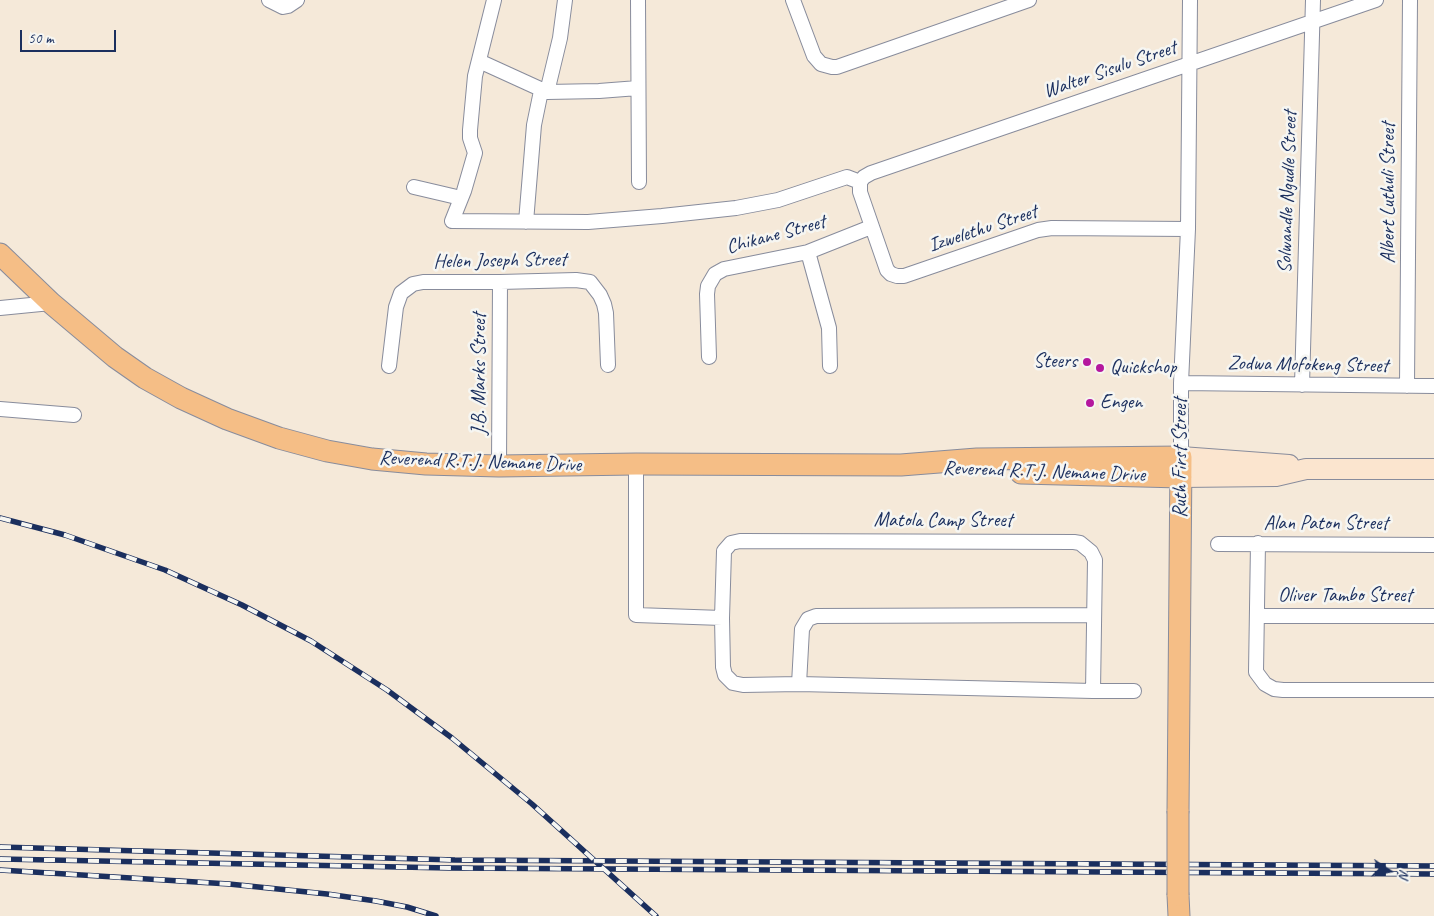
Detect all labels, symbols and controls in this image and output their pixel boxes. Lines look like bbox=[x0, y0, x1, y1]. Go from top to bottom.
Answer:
scale bar bbox=[22, 20, 119, 52]
text: 50 m bbox=[28, 29, 54, 48]
street label: Walter Sisulu Street bbox=[1040, 36, 1180, 104]
street label: Solwandle Ngudle Street bbox=[1273, 110, 1303, 274]
street label: Albert Luthuli Street bbox=[1377, 122, 1401, 264]
street label: Izwelethu Street bbox=[926, 200, 1040, 258]
street label: Chikane Street bbox=[724, 210, 828, 260]
street label: Helen Joseph Street bbox=[433, 248, 567, 274]
street label: J.B. Marks Street bbox=[468, 313, 492, 435]
place label: Steers bbox=[1033, 350, 1077, 374]
street label: Zodwa Mofokeng Street bbox=[1228, 352, 1388, 378]
marker: Steers bbox=[1081, 356, 1093, 368]
place label: Quickshop bbox=[1110, 356, 1176, 380]
marker: Quickshop bbox=[1094, 362, 1106, 374]
place label: Engen bbox=[1100, 391, 1142, 415]
marker: Engen bbox=[1084, 397, 1096, 409]
street label: Ruth First Street bbox=[1169, 398, 1193, 518]
street label: Reverend R.T.J. Nemane Drive bbox=[378, 446, 582, 478]
street label: Reverend R.T.J. Nemane Drive bbox=[942, 456, 1146, 488]
street label: Matola Camp Street bbox=[874, 509, 1012, 533]
street label: Alan Paton Street bbox=[1264, 512, 1388, 536]
street label: Oliver Tambo Street bbox=[1278, 584, 1412, 608]
north arrow bbox=[1364, 846, 1414, 896]
text: N bbox=[1395, 868, 1413, 880]

